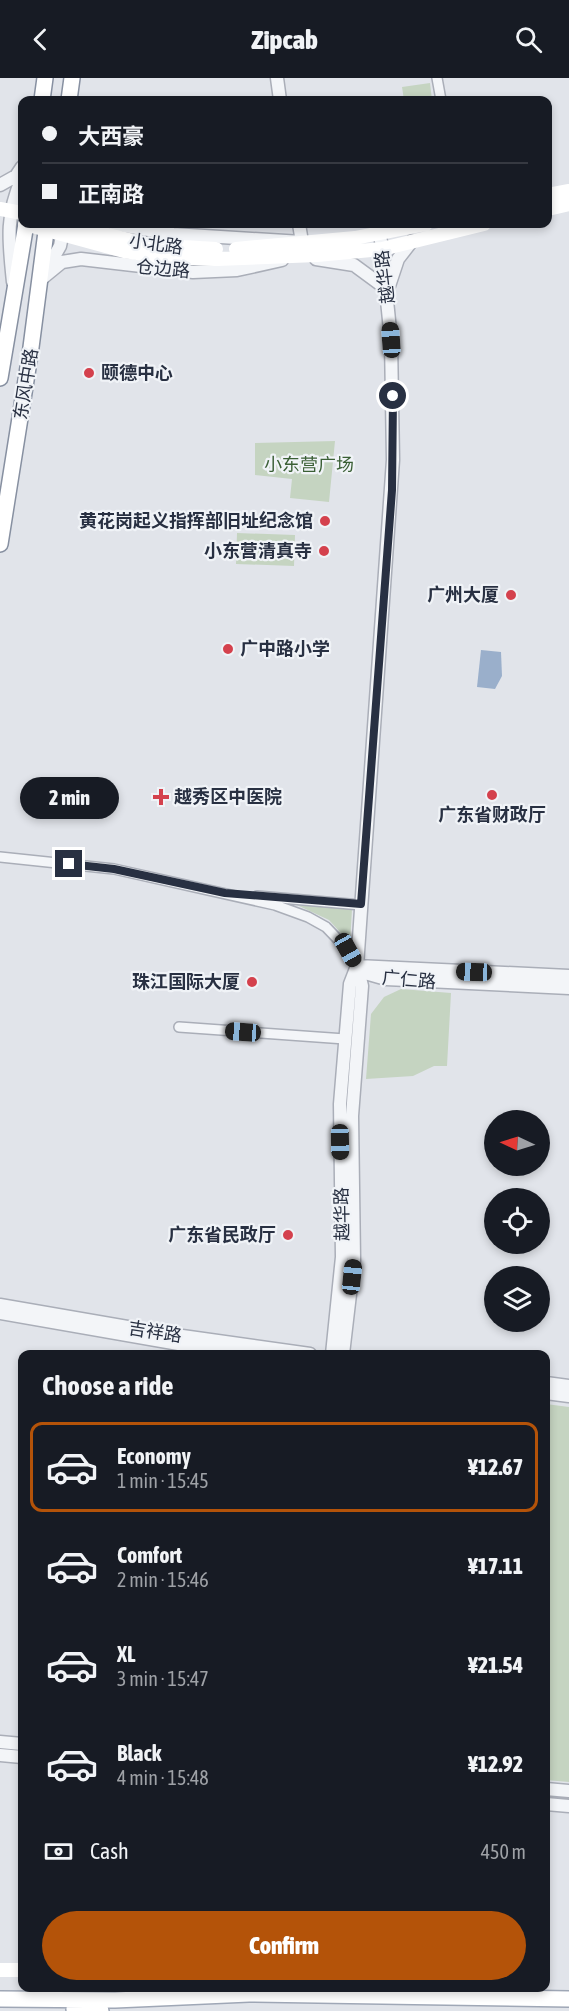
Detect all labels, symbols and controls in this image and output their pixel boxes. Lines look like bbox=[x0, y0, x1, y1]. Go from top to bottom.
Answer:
icon: back bbox=[24, 23, 57, 56]
icon: search bbox=[512, 23, 545, 56]
text: Zipcab bbox=[251, 24, 318, 55]
text: 大西豪 bbox=[78, 123, 144, 149]
text: 正南路 bbox=[78, 181, 144, 207]
street label: 小北路 bbox=[128, 229, 184, 258]
street label: 越华路 bbox=[371, 249, 398, 305]
street label: 仓边路 bbox=[135, 256, 191, 281]
car bbox=[381, 321, 401, 359]
street label: 东风中路 bbox=[10, 347, 42, 421]
place label: 颐德中心 bbox=[101, 362, 173, 383]
marker: 颐德中心 bbox=[82, 366, 96, 380]
route start bbox=[379, 382, 406, 409]
park label: 小东营广场 bbox=[264, 454, 354, 475]
place label: 黄花岗起义指挥部旧址纪念馆 bbox=[79, 510, 313, 531]
marker: 黄花岗起义指挥部旧址纪念馆 bbox=[318, 514, 332, 528]
place label: 小东营清真寺 bbox=[204, 540, 312, 561]
marker: 小东营清真寺 bbox=[317, 544, 331, 558]
place label: 广州大厦 bbox=[427, 584, 499, 605]
marker: 广州大厦 bbox=[504, 588, 518, 602]
place label: 广中路小学 bbox=[240, 638, 330, 659]
marker: 广中路小学 bbox=[221, 642, 235, 656]
callout: 2 min bbox=[20, 777, 118, 819]
text: 2 min bbox=[49, 786, 90, 809]
place label: 越秀区中医院 bbox=[174, 786, 282, 807]
marker: 越秀区中医院 bbox=[152, 788, 170, 806]
marker: 广东省财政厅 bbox=[485, 788, 499, 802]
place label: 广东省财政厅 bbox=[438, 804, 546, 825]
route end bbox=[55, 850, 82, 877]
car bbox=[331, 930, 365, 970]
car bbox=[456, 962, 492, 982]
street label: 广仁路 bbox=[381, 967, 437, 992]
place label: 珠江国际大厦 bbox=[132, 971, 240, 992]
marker: 珠江国际大厦 bbox=[245, 975, 259, 989]
car bbox=[224, 1022, 262, 1042]
north arrow bbox=[484, 1110, 550, 1176]
map controls bbox=[484, 1110, 550, 1332]
car bbox=[331, 1124, 349, 1160]
street label: 越华路 bbox=[331, 1187, 352, 1241]
button: locate bbox=[484, 1188, 550, 1254]
place label: 广东省民政厅 bbox=[168, 1224, 276, 1245]
marker: 广东省民政厅 bbox=[281, 1228, 295, 1242]
car bbox=[341, 1258, 363, 1296]
button: layers bbox=[484, 1266, 550, 1332]
street label: 吉祥路 bbox=[127, 1317, 183, 1346]
text: Choose a ride bbox=[42, 1370, 174, 1401]
icon: car bbox=[45, 1440, 99, 1494]
text: Economy bbox=[117, 1443, 191, 1469]
text: ¥12.67 bbox=[468, 1454, 523, 1480]
text: 1 min · 15:45 bbox=[117, 1469, 209, 1492]
icon: car bbox=[45, 1539, 99, 1593]
text: Comfort bbox=[117, 1542, 182, 1568]
text: ¥17.11 bbox=[468, 1553, 523, 1579]
text: 2 min · 15:46 bbox=[117, 1568, 209, 1591]
icon: car bbox=[45, 1638, 99, 1692]
text: XL bbox=[117, 1641, 135, 1667]
text: ¥21.54 bbox=[468, 1652, 523, 1678]
text: 3 min · 15:47 bbox=[117, 1667, 209, 1690]
icon: car bbox=[45, 1737, 99, 1791]
text: Black bbox=[117, 1740, 161, 1766]
text: ¥12.92 bbox=[468, 1751, 523, 1777]
text: 4 min · 15:48 bbox=[117, 1766, 209, 1789]
icon: cash bbox=[42, 1835, 75, 1868]
text: Cash bbox=[90, 1838, 129, 1864]
text: 450 m bbox=[481, 1840, 526, 1863]
button: Confirm bbox=[42, 1911, 526, 1980]

